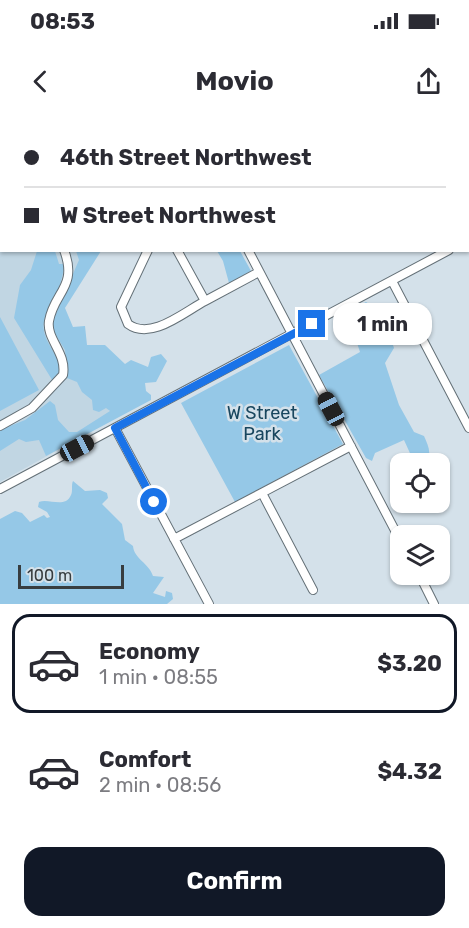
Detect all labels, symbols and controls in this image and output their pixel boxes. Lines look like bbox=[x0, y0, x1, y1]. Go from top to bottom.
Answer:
text: 08:53 bbox=[30, 8, 95, 35]
icon: back bbox=[24, 65, 57, 98]
text: Movio bbox=[195, 65, 274, 97]
icon: share bbox=[412, 65, 445, 98]
text: 46th Street Northwest bbox=[60, 144, 312, 171]
text: W Street Northwest bbox=[60, 202, 276, 229]
callout: 1 min bbox=[333, 303, 432, 345]
route end bbox=[298, 310, 325, 337]
text: 1 min bbox=[357, 312, 408, 336]
car bbox=[315, 389, 347, 429]
park label: W Street Park bbox=[227, 402, 297, 445]
car bbox=[57, 432, 97, 464]
map controls bbox=[390, 453, 450, 585]
button: locate bbox=[390, 453, 450, 513]
route start bbox=[140, 488, 167, 515]
button: layers bbox=[390, 525, 450, 585]
scale bar bbox=[18, 562, 124, 589]
text: 100 m bbox=[27, 566, 72, 585]
icon: car bbox=[27, 637, 81, 691]
text: Economy bbox=[99, 638, 200, 665]
text: $3.20 bbox=[377, 650, 442, 677]
text: 1 min · 08:55 bbox=[99, 665, 218, 689]
icon: car bbox=[27, 745, 81, 799]
text: Comfort bbox=[99, 746, 191, 773]
text: $4.32 bbox=[377, 758, 442, 785]
text: 2 min · 08:56 bbox=[99, 773, 221, 797]
button: Confirm bbox=[24, 847, 445, 916]

